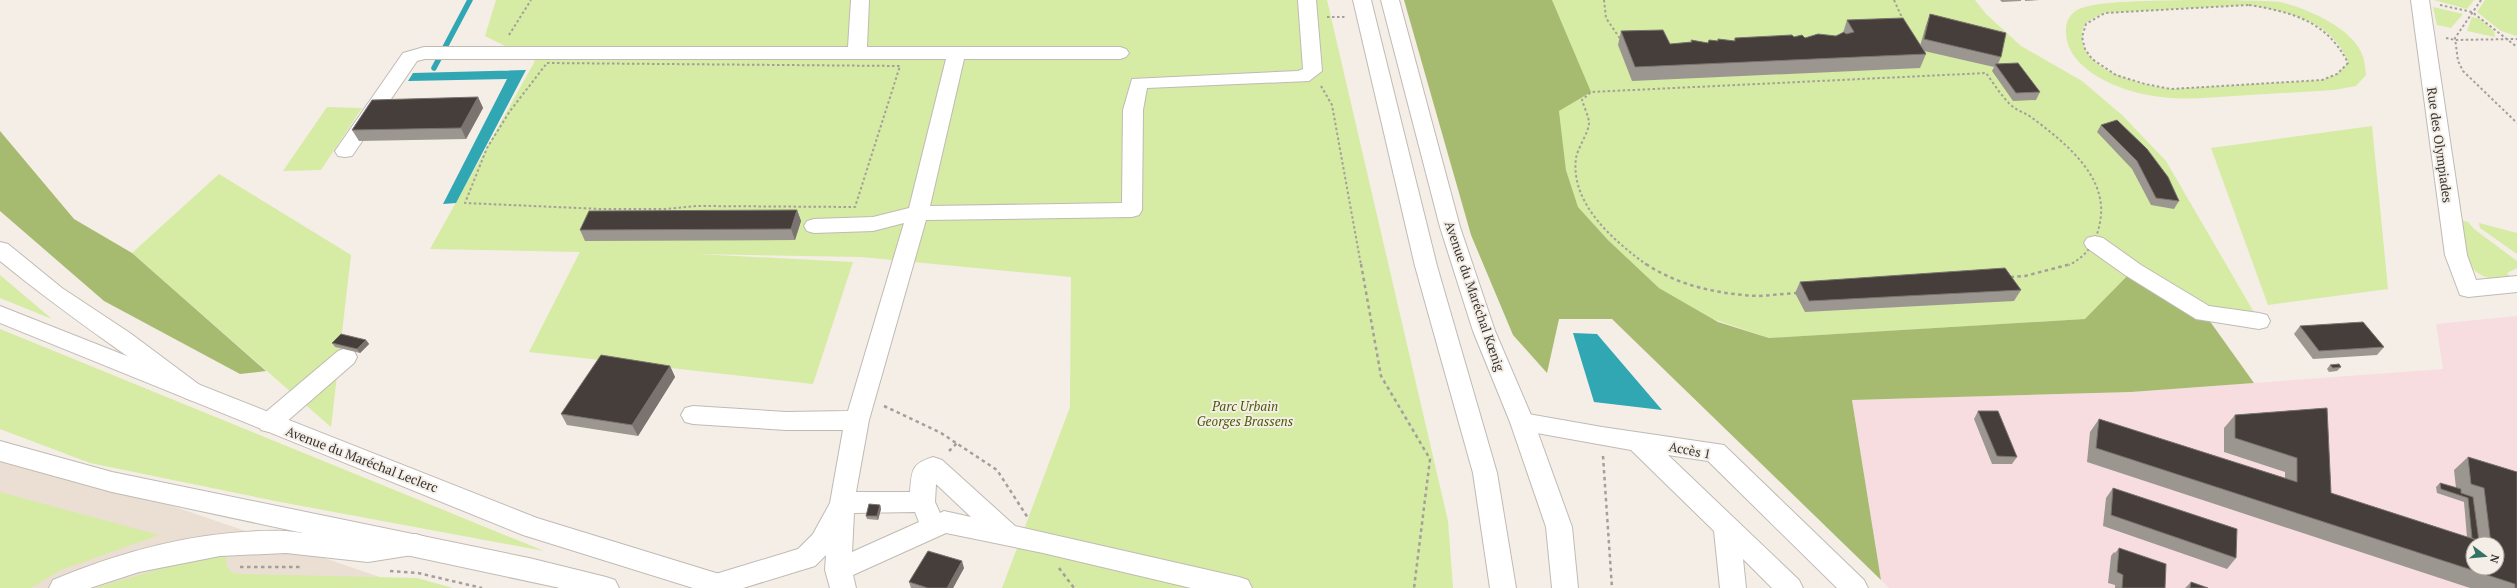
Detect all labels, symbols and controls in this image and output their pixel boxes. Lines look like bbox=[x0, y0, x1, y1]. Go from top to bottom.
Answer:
street label: Rue des Olympiades bbox=[2423, 86, 2457, 204]
street label: Avenue du Maréchal Kœnig bbox=[1441, 218, 1509, 374]
park label: Parc Urbain Georges Brassens bbox=[1197, 397, 1294, 430]
street label: Avenue du Maréchal Leclerc bbox=[283, 422, 441, 496]
street label: Accès 1 bbox=[1668, 437, 1712, 463]
north arrow bbox=[2465, 536, 2505, 576]
text: N bbox=[2487, 553, 2502, 565]

